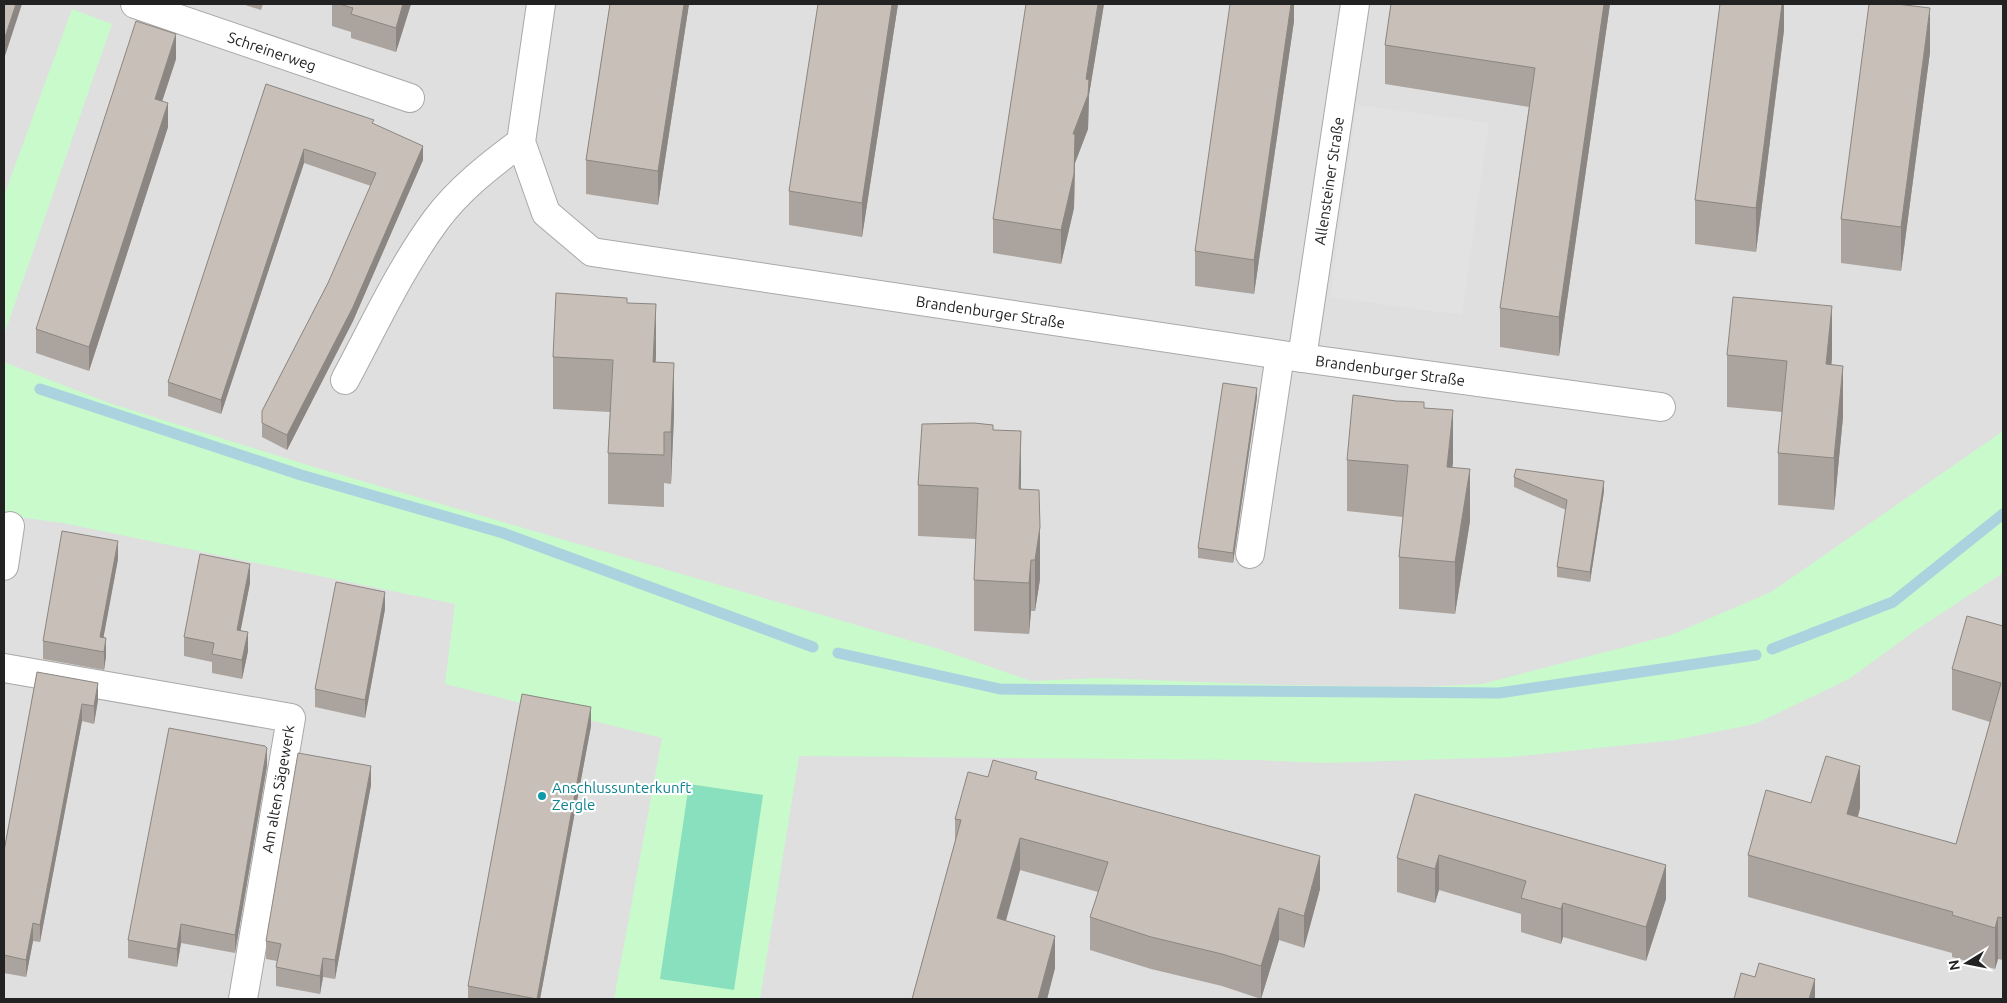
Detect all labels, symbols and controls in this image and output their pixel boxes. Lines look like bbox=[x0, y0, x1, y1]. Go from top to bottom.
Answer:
street label: Schreinerweg bbox=[226, 28, 319, 74]
street label: Allensteiner Straße bbox=[1311, 116, 1346, 246]
street label: Brandenburger Straße bbox=[915, 292, 1066, 331]
street label: Brandenburger Straße bbox=[1314, 351, 1466, 389]
street label: Am alten Sägewerk bbox=[258, 723, 298, 854]
place label: Anschlussunterkunft Zergle bbox=[552, 779, 691, 813]
marker: Anschlussunterkunft Zergle bbox=[536, 790, 548, 802]
north arrow bbox=[1942, 938, 1992, 988]
text: N bbox=[1945, 959, 1963, 972]

